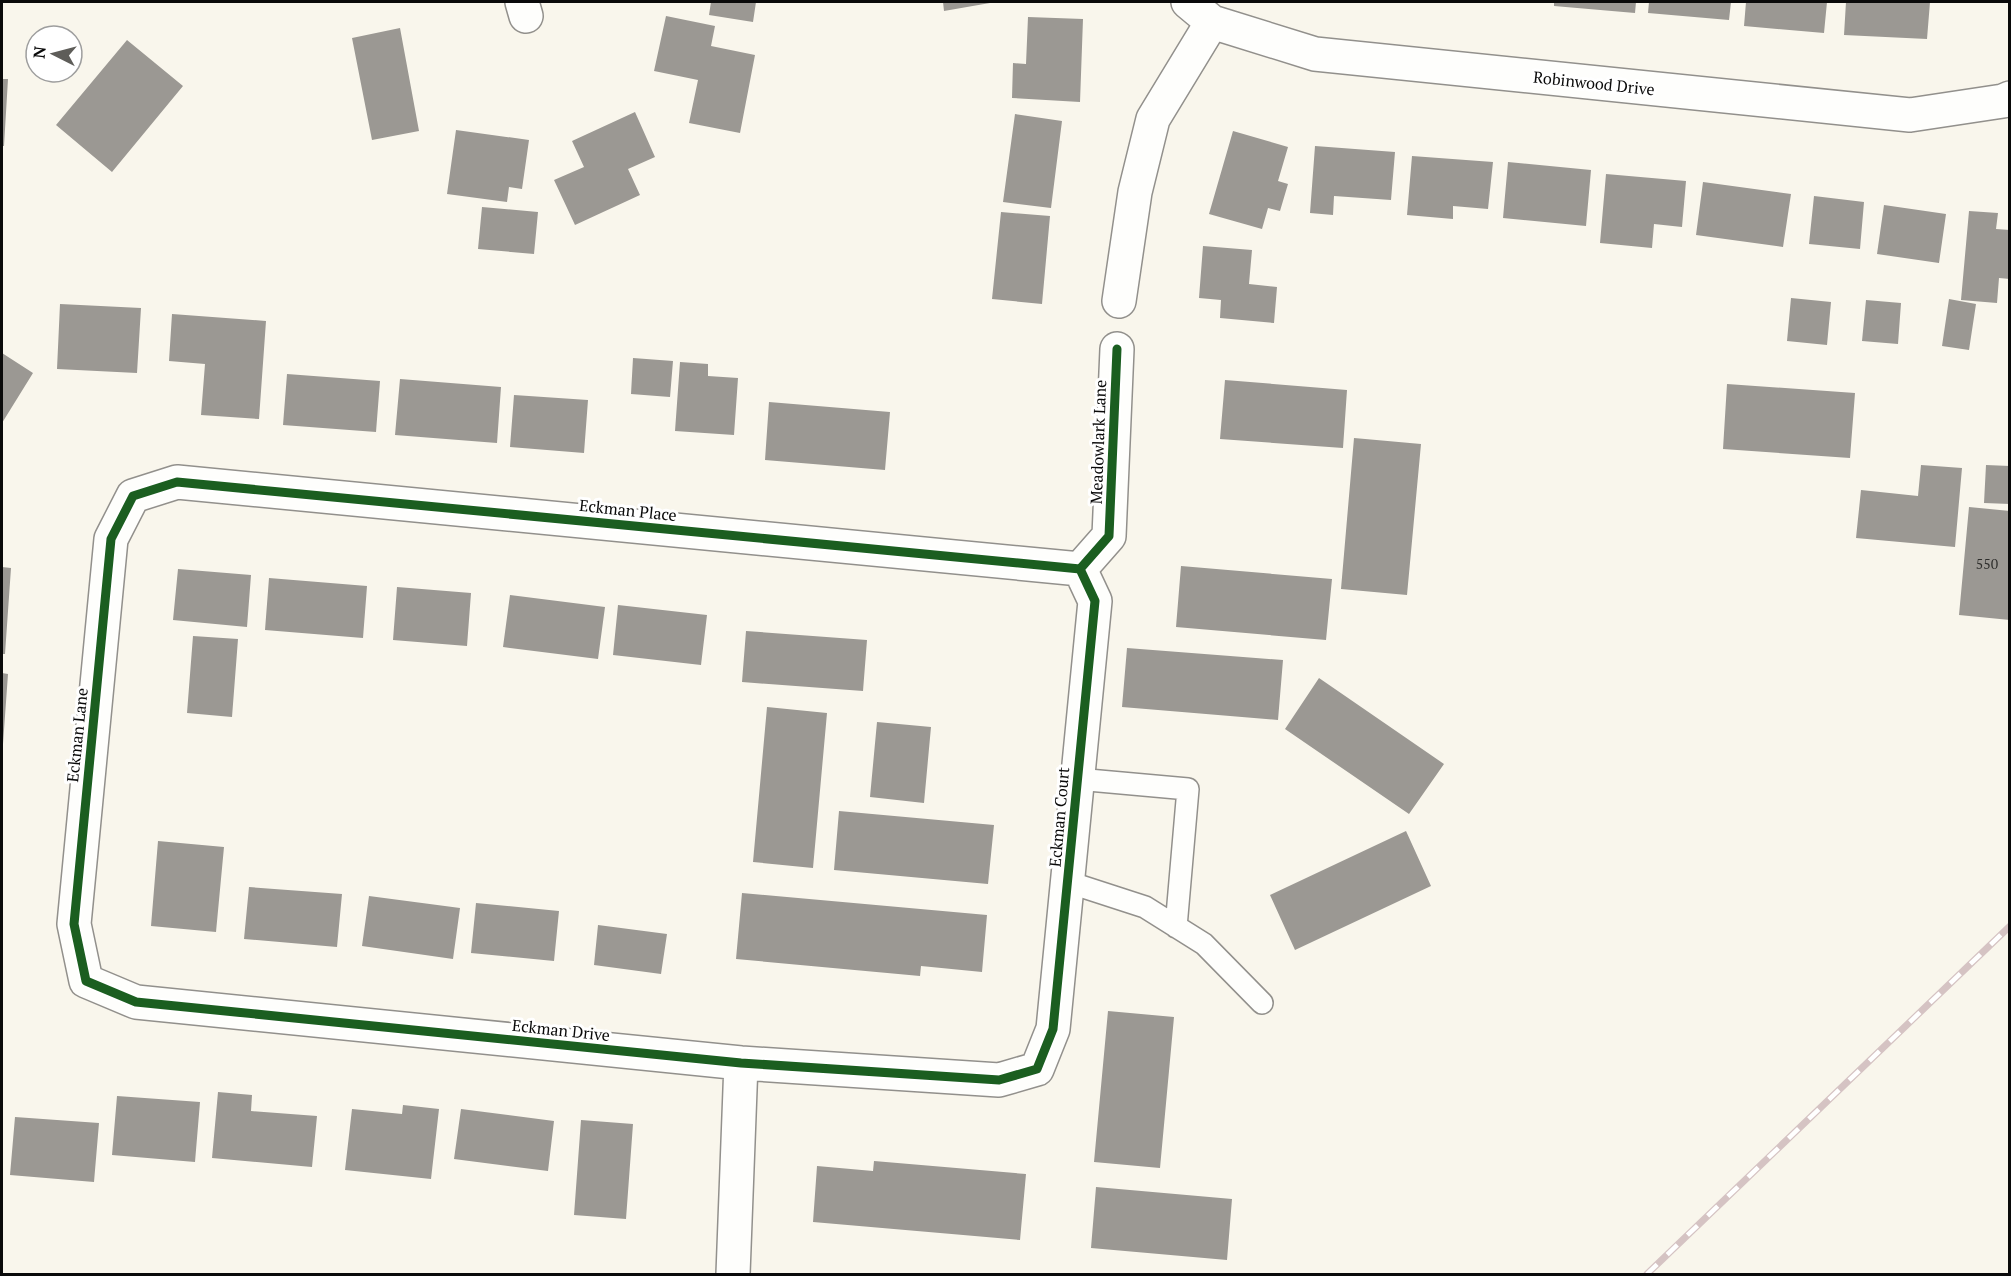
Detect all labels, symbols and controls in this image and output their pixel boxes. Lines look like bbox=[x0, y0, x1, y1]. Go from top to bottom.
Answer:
north arrow bbox=[24, 24, 84, 84]
text: N bbox=[28, 45, 51, 60]
street label: Robinwood Drive bbox=[1532, 66, 1656, 100]
street label: Meadowlark Lane bbox=[1085, 379, 1111, 505]
street label: Eckman Place bbox=[578, 494, 678, 526]
house number: 550 bbox=[1976, 554, 1998, 573]
street label: Eckman Lane bbox=[61, 687, 93, 783]
street label: Eckman Court bbox=[1044, 766, 1074, 868]
street label: Eckman Drive bbox=[511, 1014, 611, 1046]

